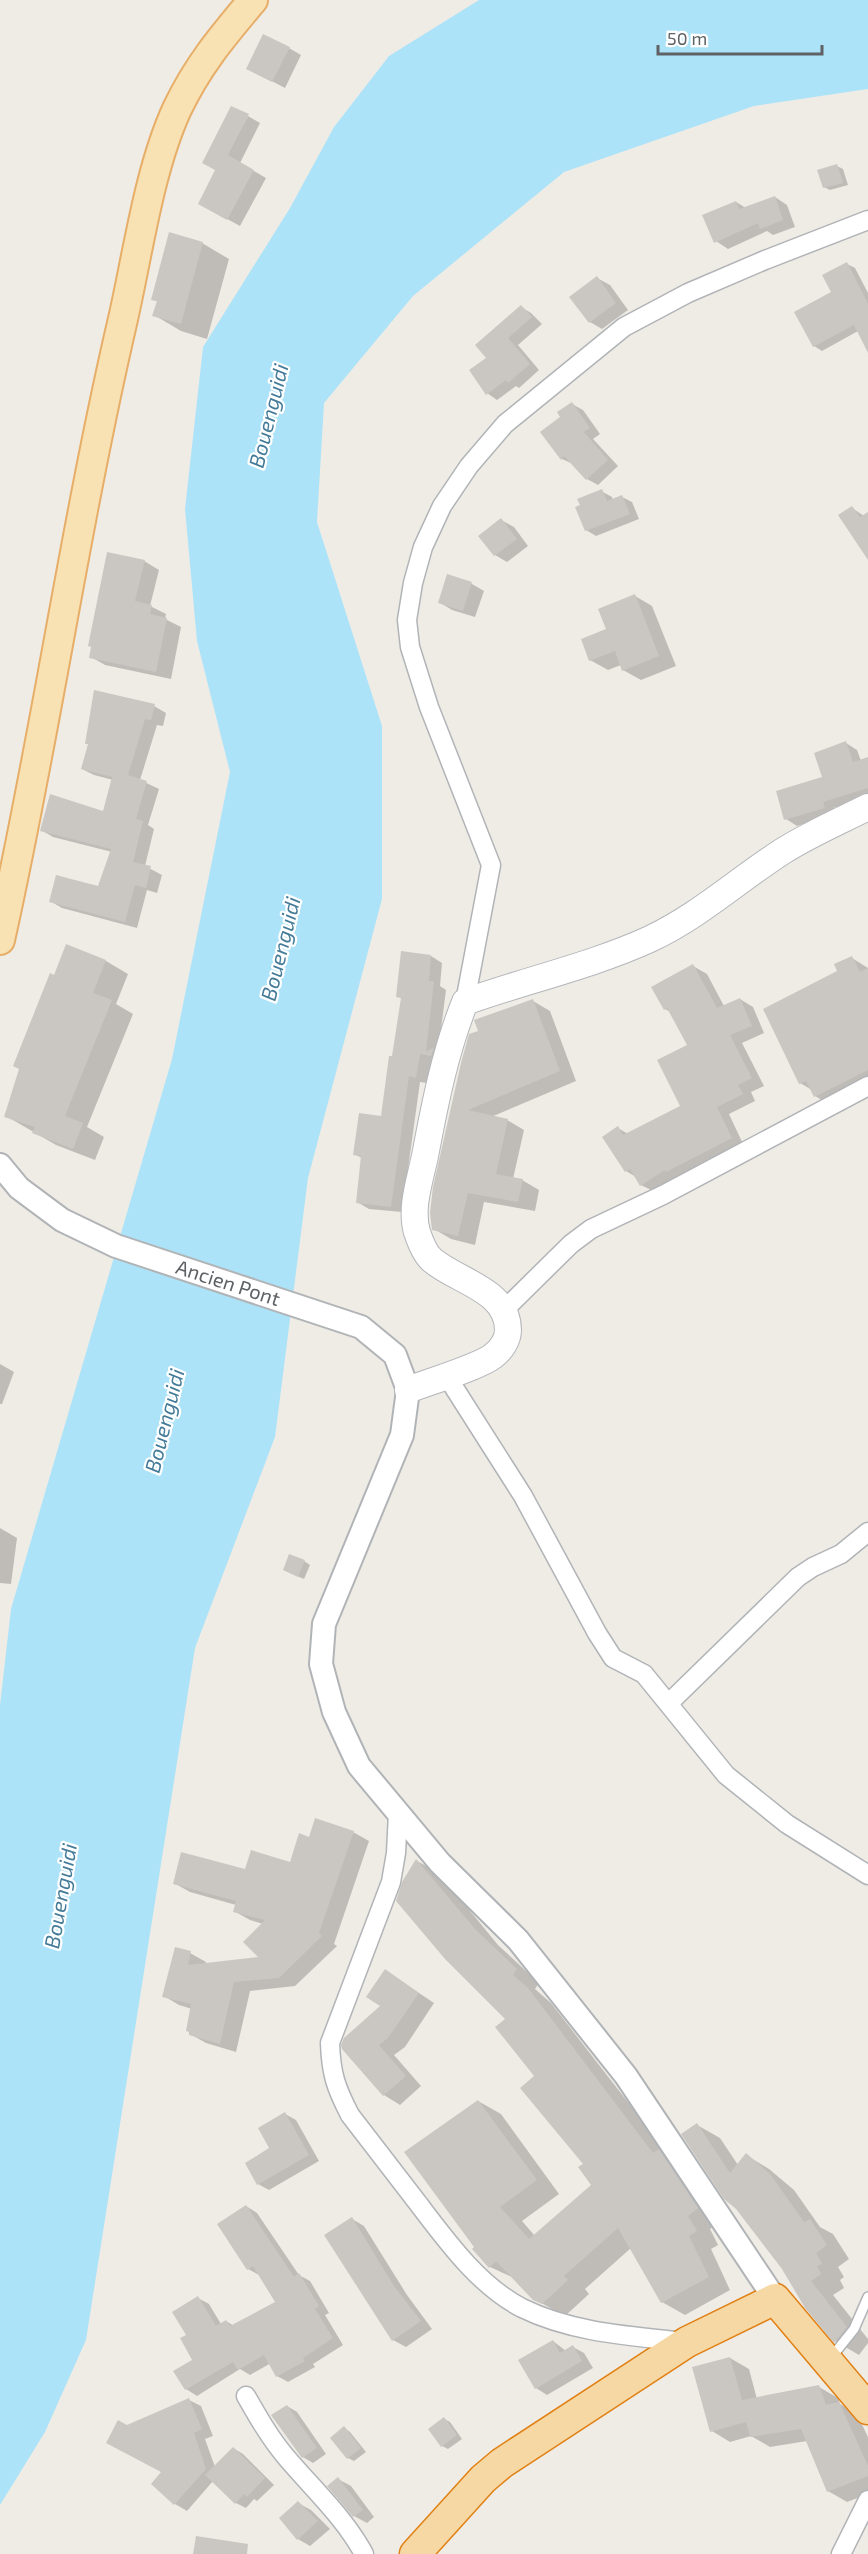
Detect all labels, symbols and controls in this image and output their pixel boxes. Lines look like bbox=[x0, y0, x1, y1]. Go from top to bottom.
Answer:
scale bar bbox=[658, 18, 822, 56]
text: 50 m bbox=[667, 27, 707, 49]
water label: Bouenguidi bbox=[243, 361, 293, 470]
water label: Bouenguidi bbox=[255, 894, 305, 1003]
street label: Ancien Pont bbox=[173, 1254, 284, 1310]
water label: Bouenguidi bbox=[139, 1366, 189, 1475]
water label: Bouenguidi bbox=[38, 1841, 81, 1950]

